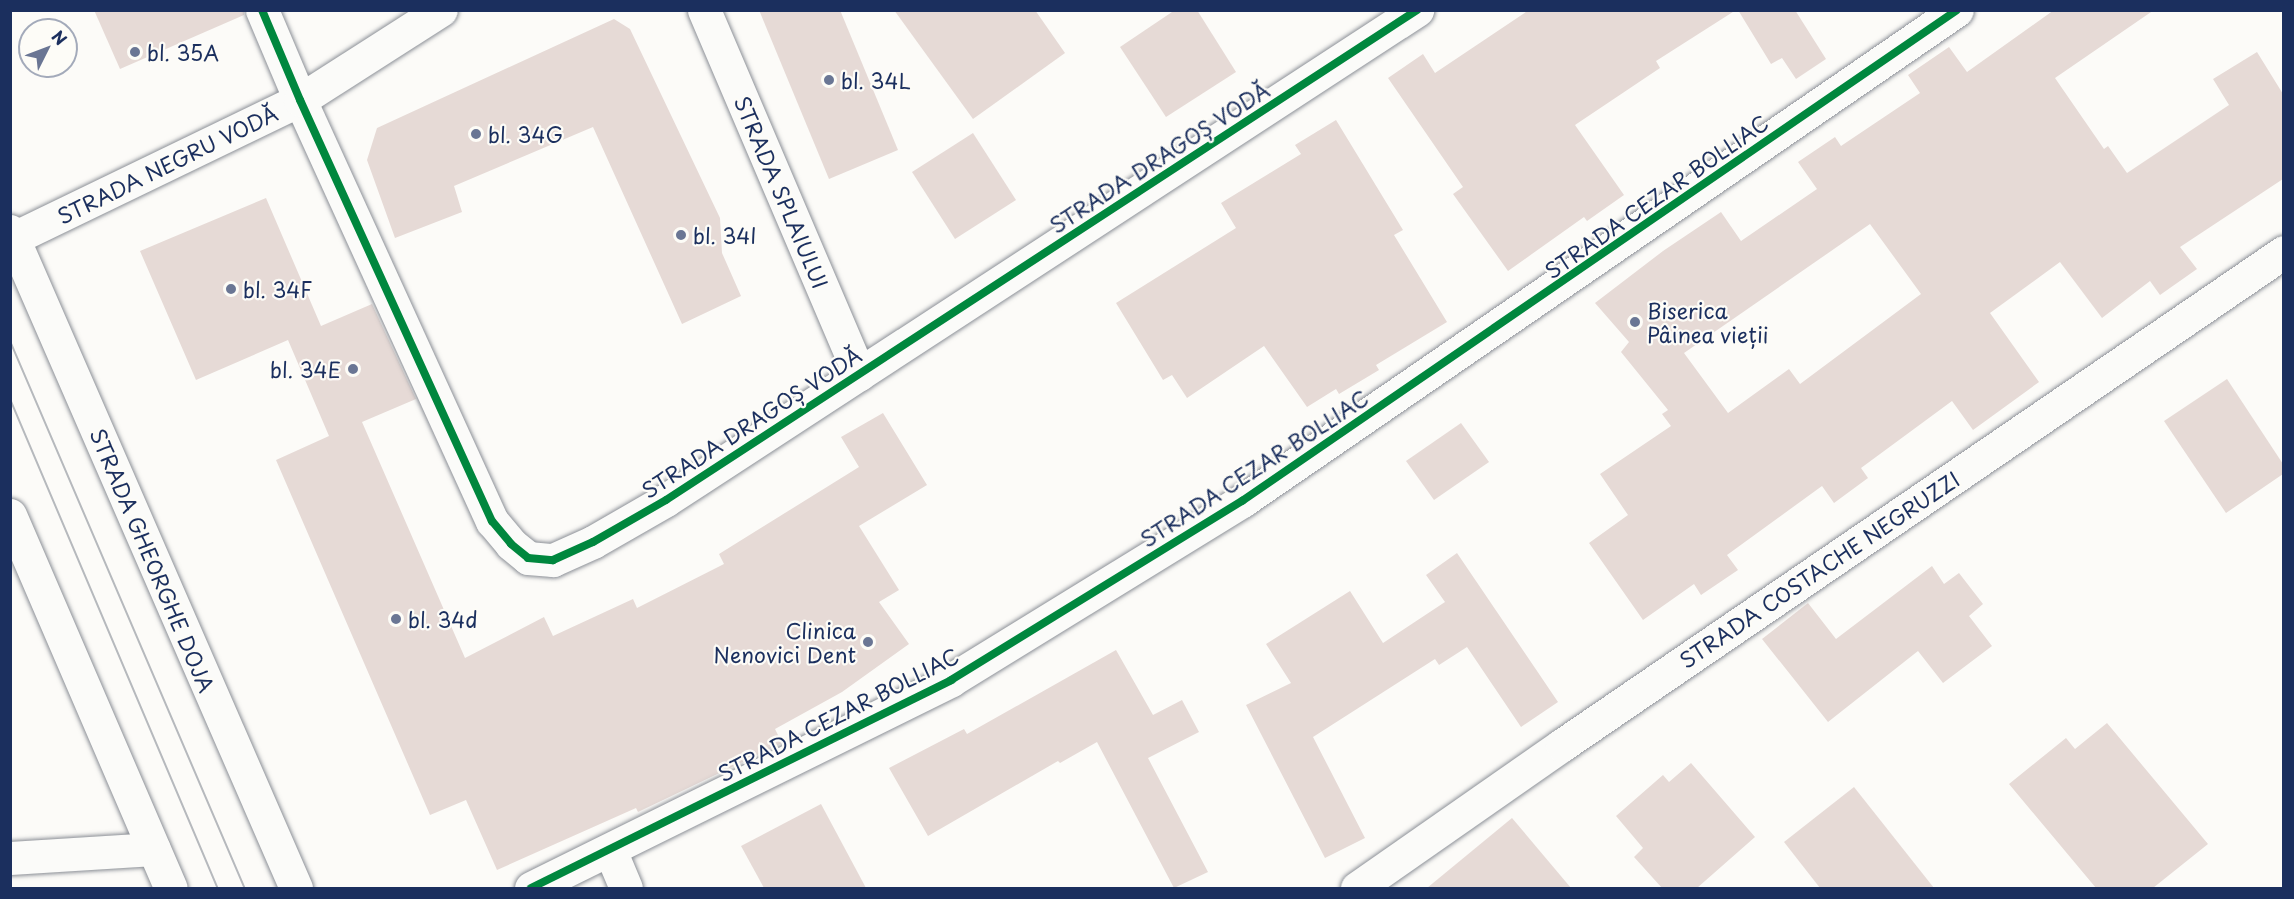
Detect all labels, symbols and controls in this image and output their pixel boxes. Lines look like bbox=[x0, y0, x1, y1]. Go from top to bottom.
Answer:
north arrow bbox=[18, 18, 78, 78]
text: N bbox=[47, 25, 73, 50]
place label: bl. 35A bbox=[147, 39, 220, 65]
marker: bl. 35A bbox=[128, 45, 142, 59]
place label: bl. 34L bbox=[841, 67, 911, 93]
marker: bl. 34L bbox=[822, 73, 836, 87]
street label: STRADA DRAGOȘ VODĂ bbox=[1044, 76, 1274, 238]
street label: STRADA SPLAIULUI bbox=[729, 90, 835, 294]
street label: STRADA NEGRU VODĂ bbox=[52, 99, 282, 229]
street label: STRADA CEZAR BOLLIAC bbox=[1538, 108, 1774, 284]
place label: bl. 34G bbox=[488, 121, 564, 147]
marker: bl. 34G bbox=[469, 127, 483, 141]
place label: bl. 34I bbox=[693, 222, 757, 248]
marker: bl. 34I bbox=[674, 228, 688, 242]
place label: bl. 34F bbox=[243, 276, 313, 302]
marker: bl. 34F bbox=[224, 282, 238, 296]
place label: Biserica Pâinea vieții bbox=[1647, 297, 1770, 347]
marker: Biserica Pâinea vieții bbox=[1628, 315, 1642, 329]
street label: STRADA DRAGOȘ VODĂ bbox=[636, 341, 866, 503]
place label: bl. 34E bbox=[270, 356, 341, 382]
marker: bl. 34E bbox=[346, 362, 360, 376]
street label: STRADA CEZAR BOLLIAC bbox=[1134, 384, 1374, 552]
street label: STRADA GHEORGHE DOJA bbox=[85, 423, 221, 697]
street label: STRADA COSTACHE NEGRUZZI bbox=[1674, 465, 1964, 673]
place label: bl. 34d bbox=[408, 606, 478, 632]
marker: bl. 34d bbox=[389, 612, 403, 626]
place label: Clinica Nenovici Dent bbox=[715, 617, 856, 667]
marker: Clinica Nenovici Dent bbox=[861, 635, 875, 649]
street label: STRADA CEZAR BOLLIAC bbox=[712, 642, 964, 786]

